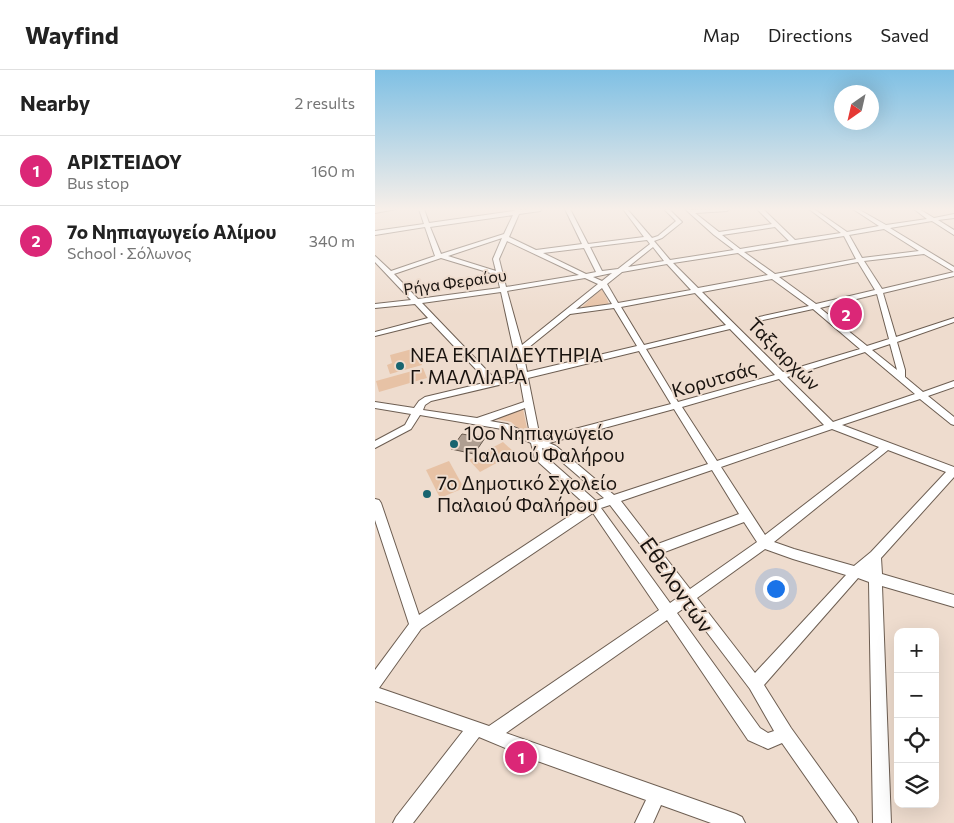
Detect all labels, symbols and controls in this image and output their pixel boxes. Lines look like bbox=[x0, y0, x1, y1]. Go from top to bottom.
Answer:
text: Wayfind bbox=[25, 20, 119, 49]
text: Map bbox=[703, 24, 740, 46]
text: Directions bbox=[768, 24, 852, 46]
text: Saved bbox=[880, 24, 929, 46]
north arrow bbox=[834, 85, 879, 130]
text: Nearby bbox=[20, 90, 90, 115]
text: 2 results bbox=[294, 93, 355, 112]
text: ΑΡΙΣΤΕΙΔΟΥ bbox=[67, 150, 182, 173]
text: 1 bbox=[32, 161, 40, 180]
text: 160 m bbox=[311, 161, 355, 180]
text: Bus stop bbox=[67, 173, 129, 192]
text: 7ο Νηπιαγωγείο Αλίμου bbox=[67, 220, 276, 243]
text: 2 bbox=[31, 231, 41, 250]
text: 340 m bbox=[309, 231, 355, 250]
text: School · Σόλωνος bbox=[67, 243, 192, 262]
street label: Ρήγα Φεραίου bbox=[402, 265, 508, 298]
pin: 2 bbox=[830, 295, 862, 333]
street label: Ταξιαρχών bbox=[743, 312, 826, 395]
place label: ΝΕΑ ΕΚΠΑΙΔΕΥΤΗΡΙΑ Γ. ΜΑΛΛΙΑΡΑ bbox=[410, 343, 603, 388]
street label: Κορυτσάς bbox=[669, 355, 759, 402]
marker: ΝΕΑ ΕΚΠΑΙΔΕΥΤΗΡΙΑ Γ. ΜΑΛΛΙΑΡΑ bbox=[394, 360, 406, 372]
place label: 10ο Νηπιαγωγείο Παλαιού Φαλήρου bbox=[464, 421, 625, 466]
marker: 10ο Νηπιαγωγείο Παλαιού Φαλήρου bbox=[448, 438, 460, 450]
place label: 7ο Δημοτικό Σχολείο Παλαιού Φαλήρου bbox=[437, 471, 617, 516]
marker: 7ο Δημοτικό Σχολείο Παλαιού Φαλήρου bbox=[421, 488, 433, 500]
street label: Εθελοντών bbox=[635, 532, 720, 638]
your location bbox=[763, 576, 789, 602]
map controls bbox=[894, 628, 939, 808]
button: + bbox=[894, 628, 939, 673]
button: − bbox=[894, 673, 939, 718]
button: locate bbox=[894, 718, 939, 763]
pin: 1 bbox=[505, 738, 537, 776]
button: layers bbox=[894, 763, 939, 808]

